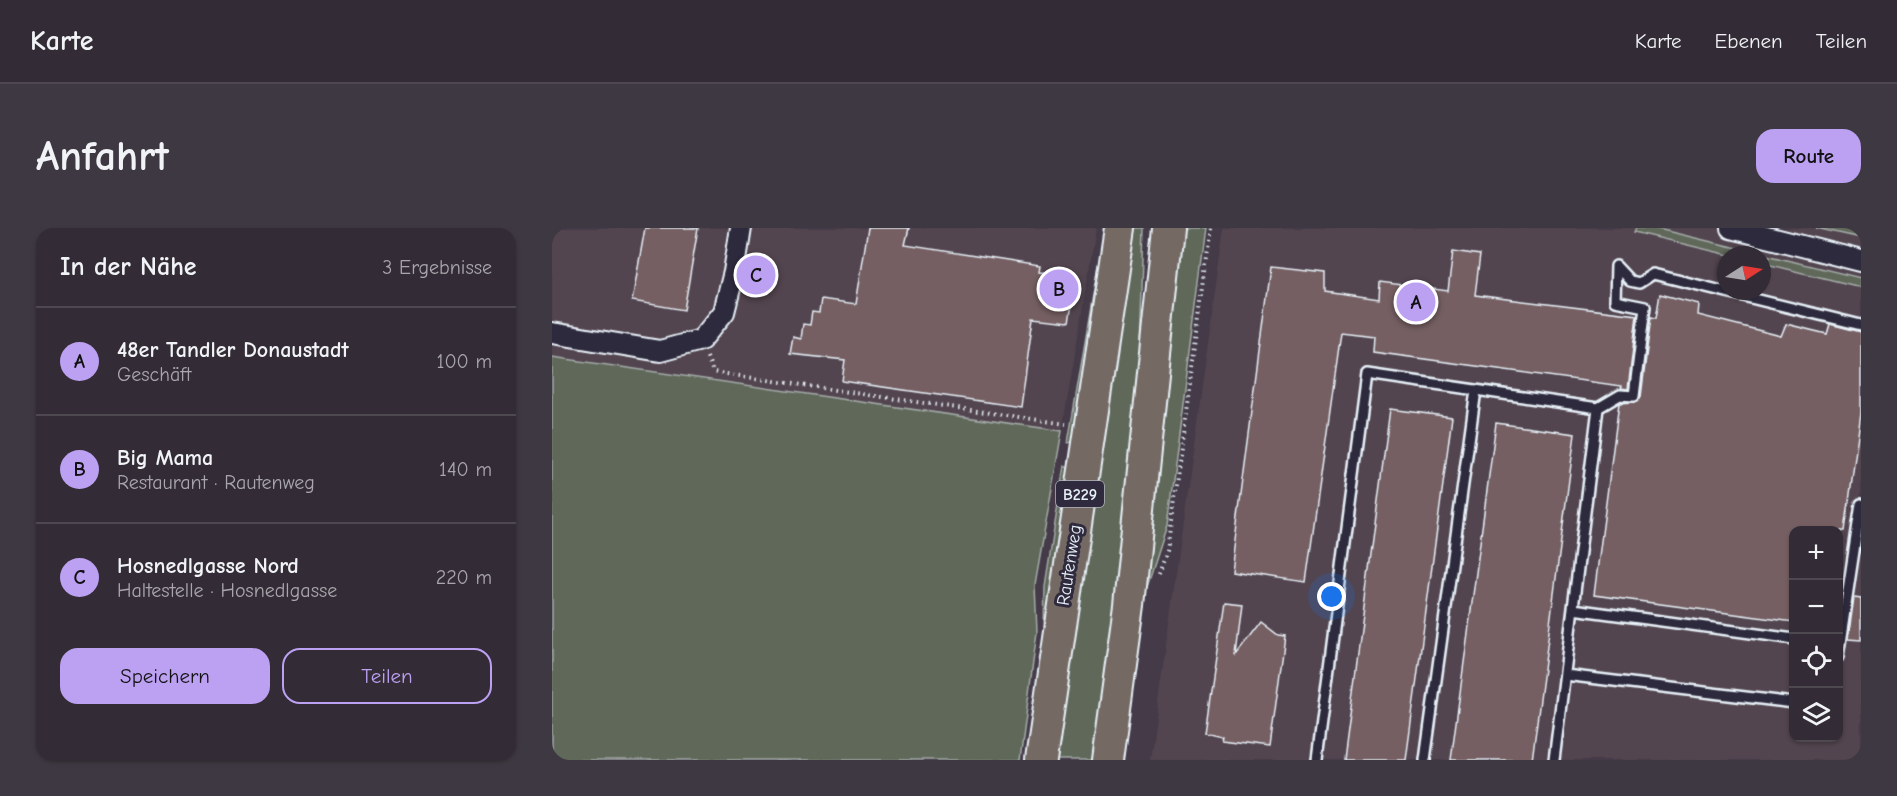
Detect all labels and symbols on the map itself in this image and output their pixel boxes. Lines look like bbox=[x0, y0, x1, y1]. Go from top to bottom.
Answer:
north arrow bbox=[1717, 246, 1771, 300]
pin: C bbox=[736, 252, 776, 298]
pin: B bbox=[1040, 266, 1078, 312]
pin: A bbox=[1396, 280, 1436, 325]
road number: B229 bbox=[1056, 481, 1104, 507]
street label: Rautenweg bbox=[1053, 523, 1086, 607]
your location bbox=[1317, 582, 1346, 611]

